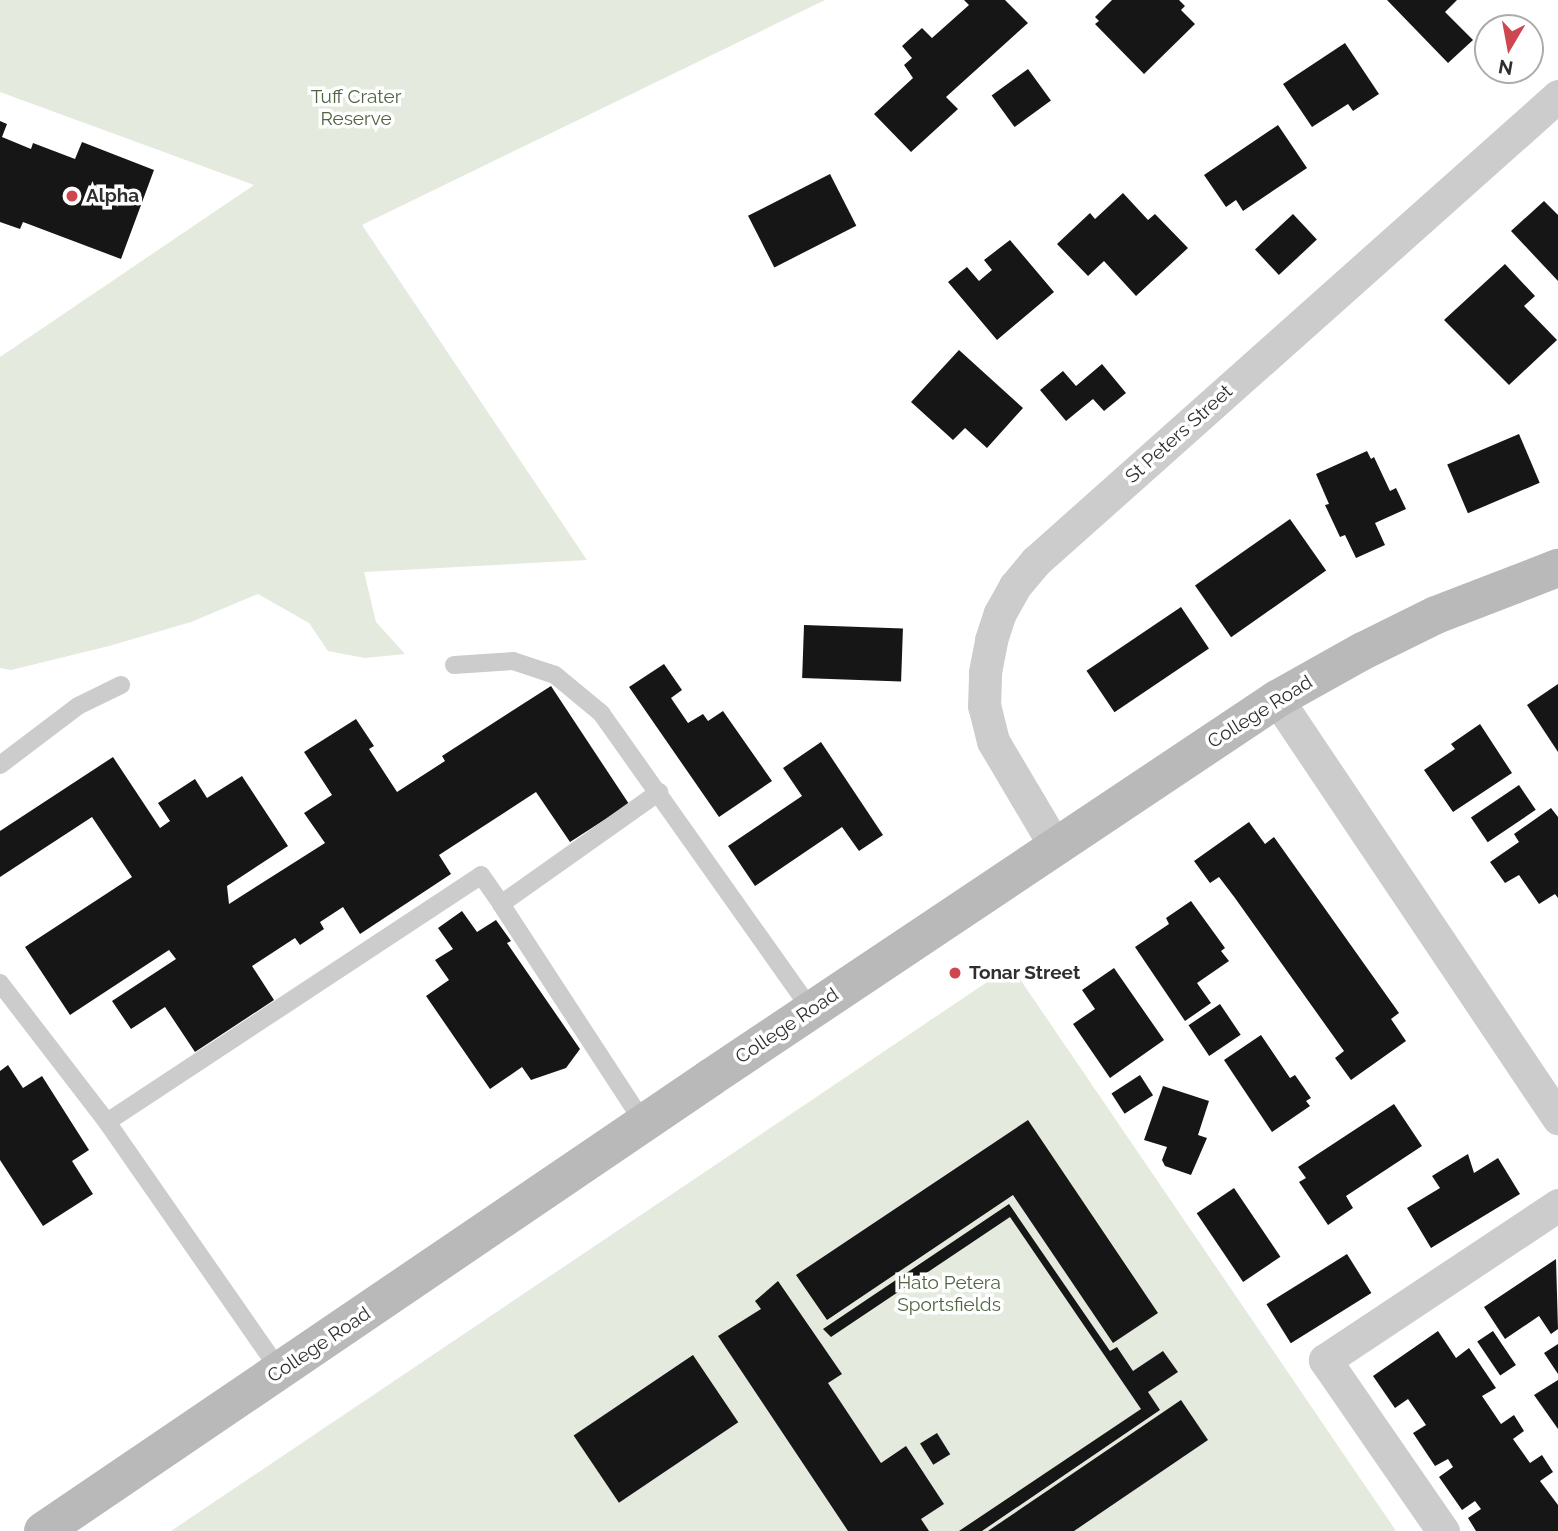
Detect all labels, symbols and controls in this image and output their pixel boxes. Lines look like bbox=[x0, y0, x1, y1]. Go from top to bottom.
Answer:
north arrow bbox=[1474, 14, 1544, 84]
text: N bbox=[1497, 56, 1515, 80]
park label: Tuff Crater Reserve bbox=[310, 86, 402, 130]
place label: Alpha bbox=[86, 185, 139, 207]
marker: Alpha bbox=[64, 188, 80, 204]
street label: St Peters Street bbox=[1121, 380, 1237, 488]
street label: College Road bbox=[1203, 671, 1317, 753]
place label: Tonar Street bbox=[969, 962, 1081, 984]
marker: Tonar Street bbox=[947, 965, 963, 981]
street label: College Road bbox=[731, 983, 843, 1069]
park label: Hato Petera Sportsfields bbox=[897, 1272, 1001, 1316]
street label: College Road bbox=[263, 1302, 375, 1388]

